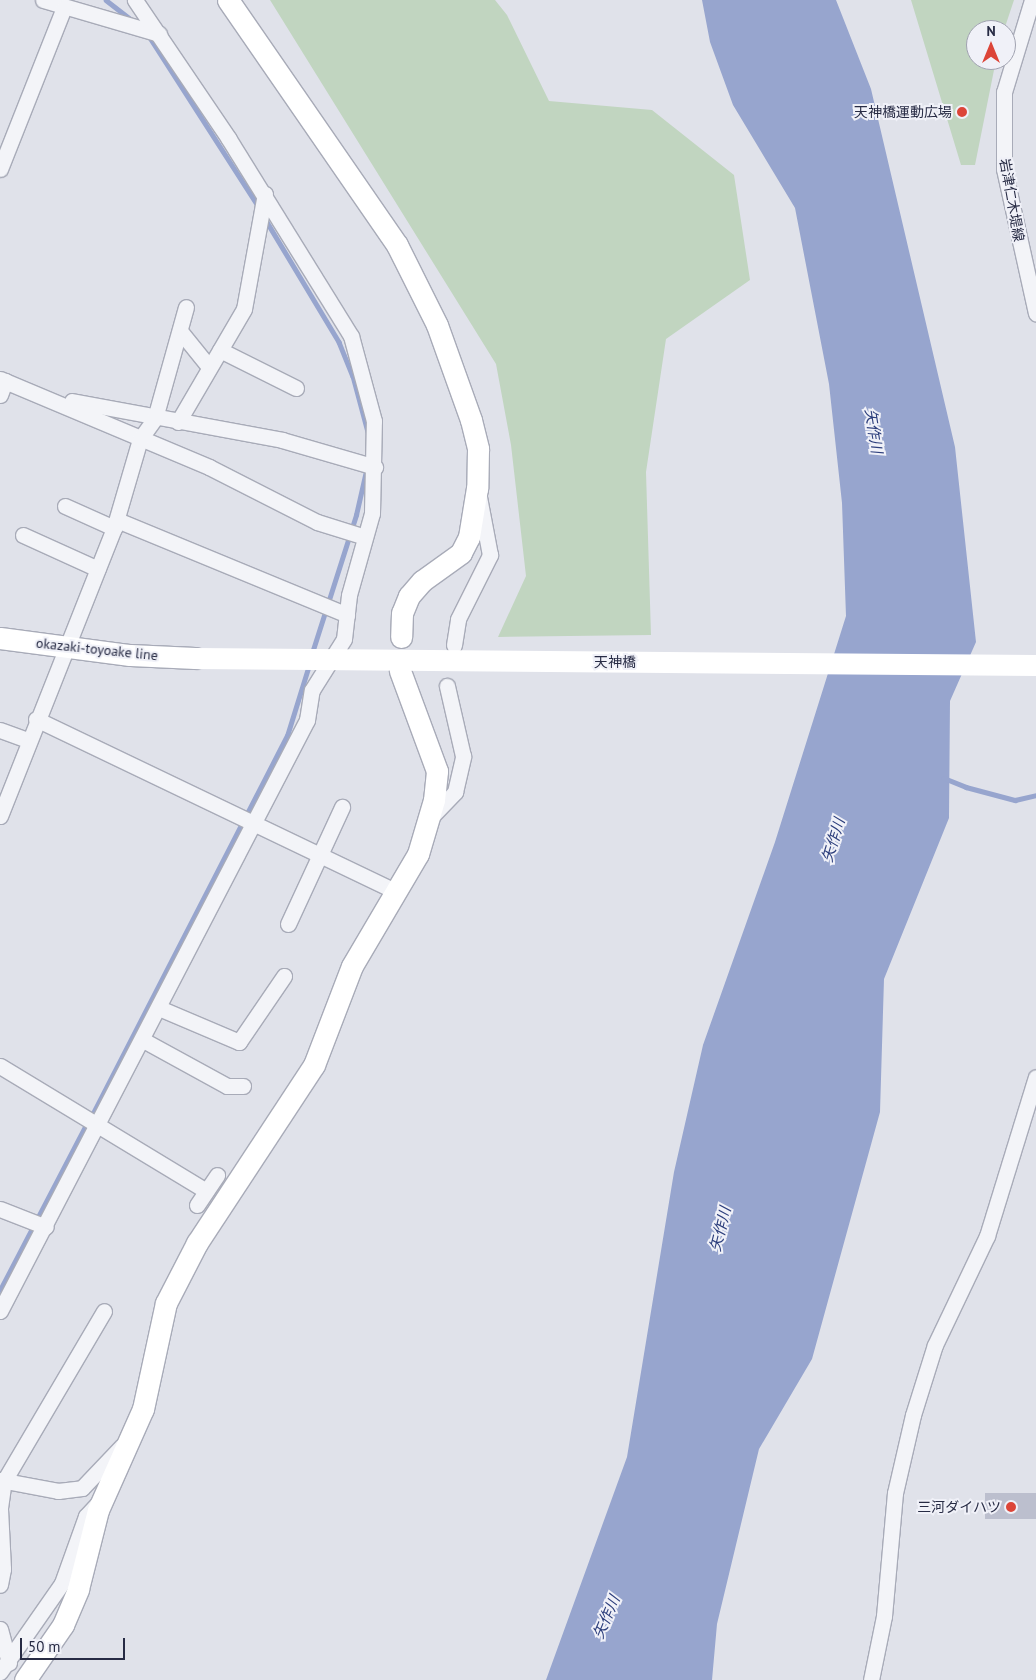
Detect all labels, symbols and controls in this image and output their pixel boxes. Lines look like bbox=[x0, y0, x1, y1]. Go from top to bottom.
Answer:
north arrow bbox=[966, 20, 1016, 70]
text: N bbox=[986, 22, 996, 40]
place label: 天神橋運動広場 bbox=[854, 104, 952, 120]
marker: 天神橋運動広場 bbox=[956, 106, 968, 118]
street label: 岩津仁木堤線 bbox=[996, 157, 1028, 243]
water label: 矢作川 bbox=[862, 407, 886, 455]
street label: okazaki-toyoake line bbox=[35, 634, 159, 664]
street label: 天神橋 bbox=[594, 654, 636, 670]
water label: 矢作川 bbox=[818, 816, 848, 864]
water label: 矢作川 bbox=[706, 1205, 734, 1253]
place label: 三河ダイハツ bbox=[917, 1499, 1001, 1515]
marker: 三河ダイハツ bbox=[1005, 1501, 1017, 1513]
water label: 矢作川 bbox=[589, 1593, 623, 1641]
scale bar bbox=[22, 1628, 128, 1660]
text: 50 m bbox=[28, 1637, 61, 1656]

